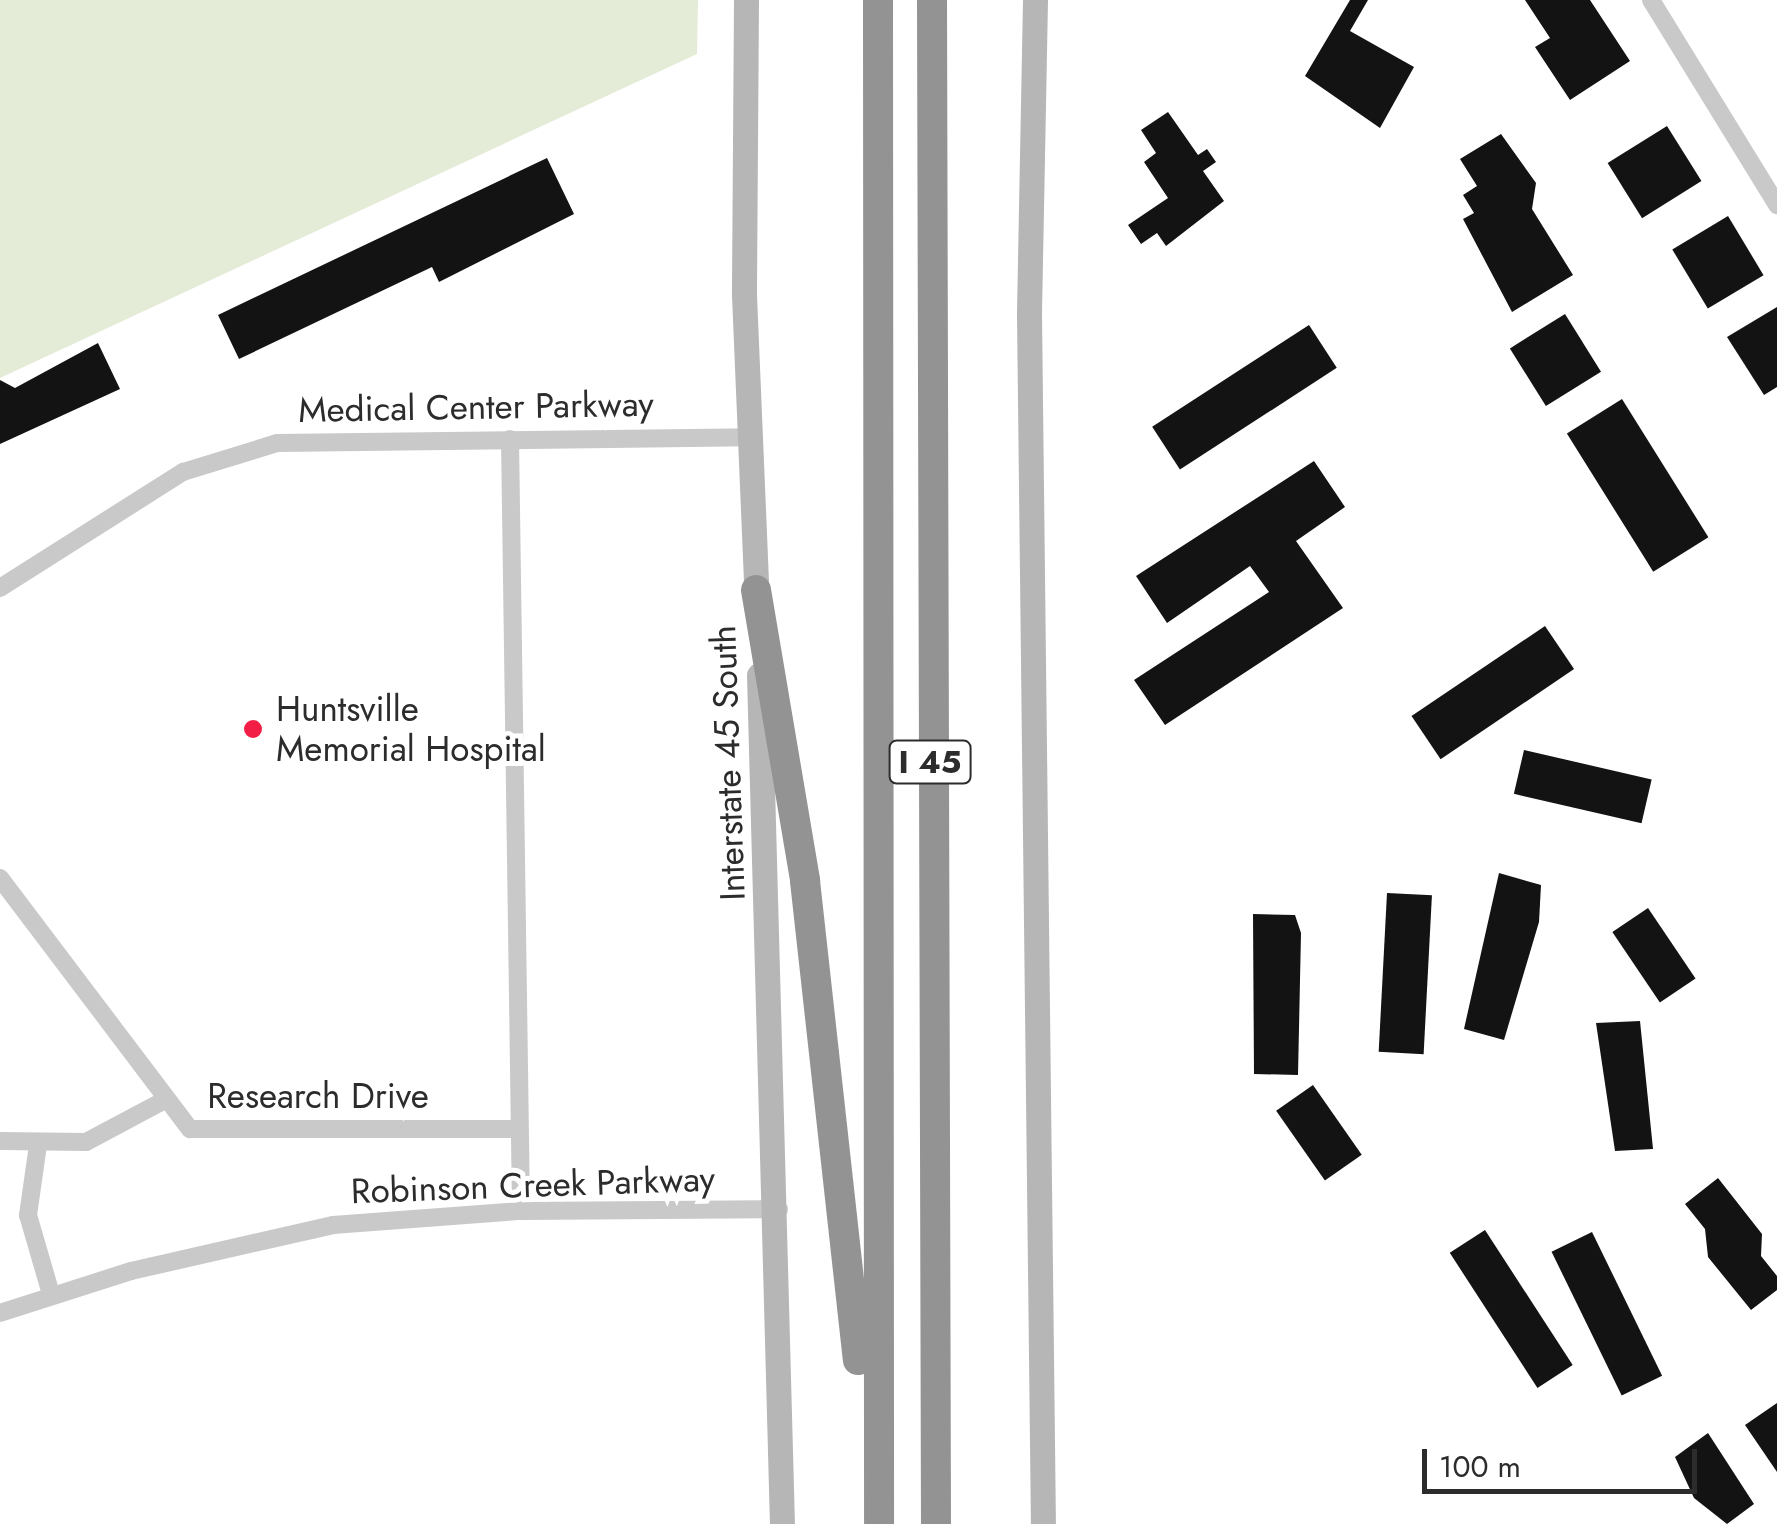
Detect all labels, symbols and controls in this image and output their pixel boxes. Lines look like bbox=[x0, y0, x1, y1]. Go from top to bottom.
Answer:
street label: Medical Center Parkway bbox=[298, 383, 654, 431]
street label: Interstate 45 South bbox=[702, 624, 754, 902]
place label: Huntsville Memorial Hospital bbox=[276, 688, 546, 770]
marker: Huntsville Memorial Hospital bbox=[240, 716, 266, 742]
road number: I 45 bbox=[888, 735, 972, 789]
street label: Research Drive bbox=[207, 1075, 429, 1117]
street label: Robinson Creek Parkway bbox=[350, 1158, 716, 1212]
scale bar bbox=[1427, 1429, 1702, 1491]
text: 100 m bbox=[1439, 1445, 1521, 1488]

